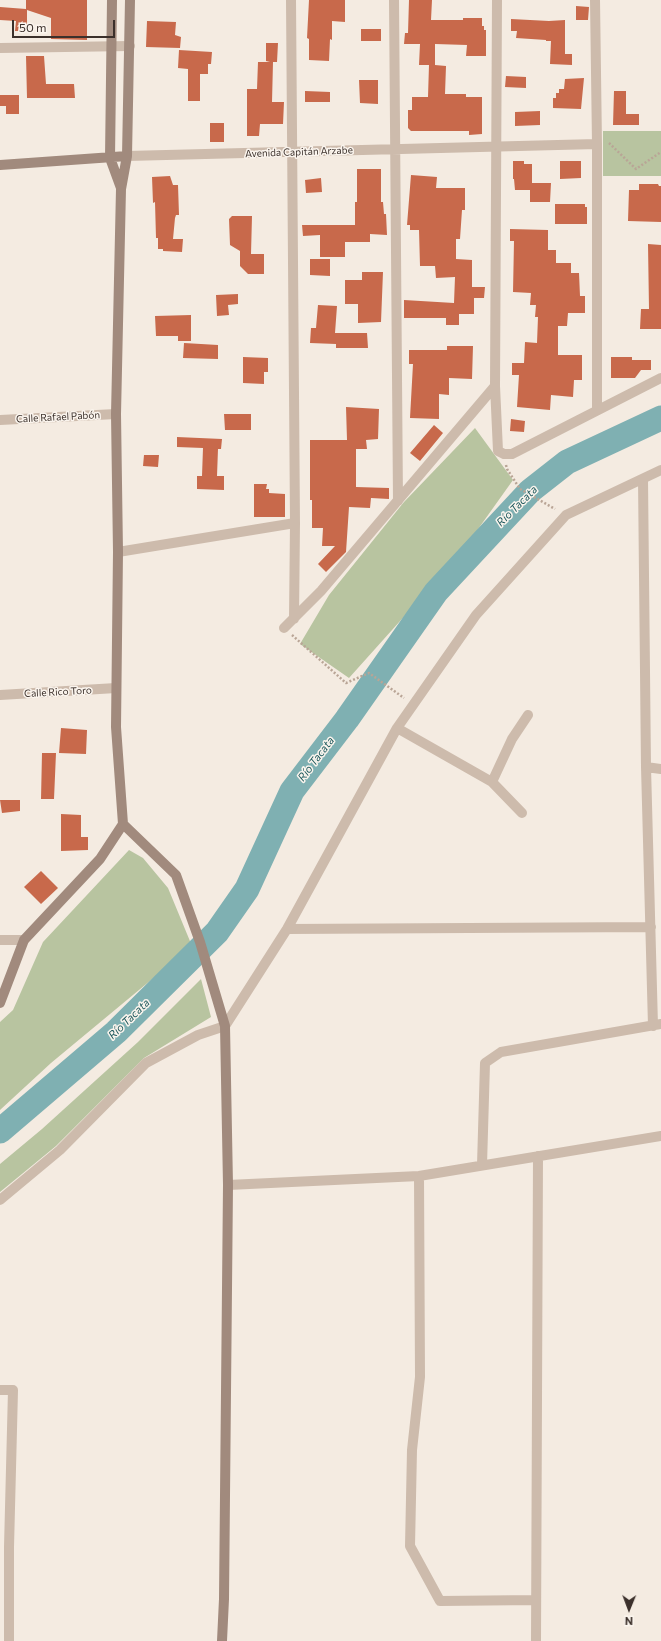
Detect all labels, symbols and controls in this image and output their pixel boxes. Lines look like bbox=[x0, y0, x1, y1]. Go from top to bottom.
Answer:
scale bar bbox=[14, 12, 117, 38]
text: 50 m bbox=[19, 20, 47, 34]
street label: Avenida Capitán Arzabe bbox=[245, 144, 353, 160]
street label: Calle Rafael Pabón bbox=[16, 409, 100, 425]
water label: Río Tacata bbox=[494, 483, 540, 529]
street label: Calle Rico Toro bbox=[24, 684, 92, 700]
water label: Río Tacata bbox=[295, 734, 337, 784]
water label: Río Tacata bbox=[106, 996, 152, 1042]
north arrow bbox=[609, 1589, 649, 1629]
text: N bbox=[625, 1615, 633, 1628]

